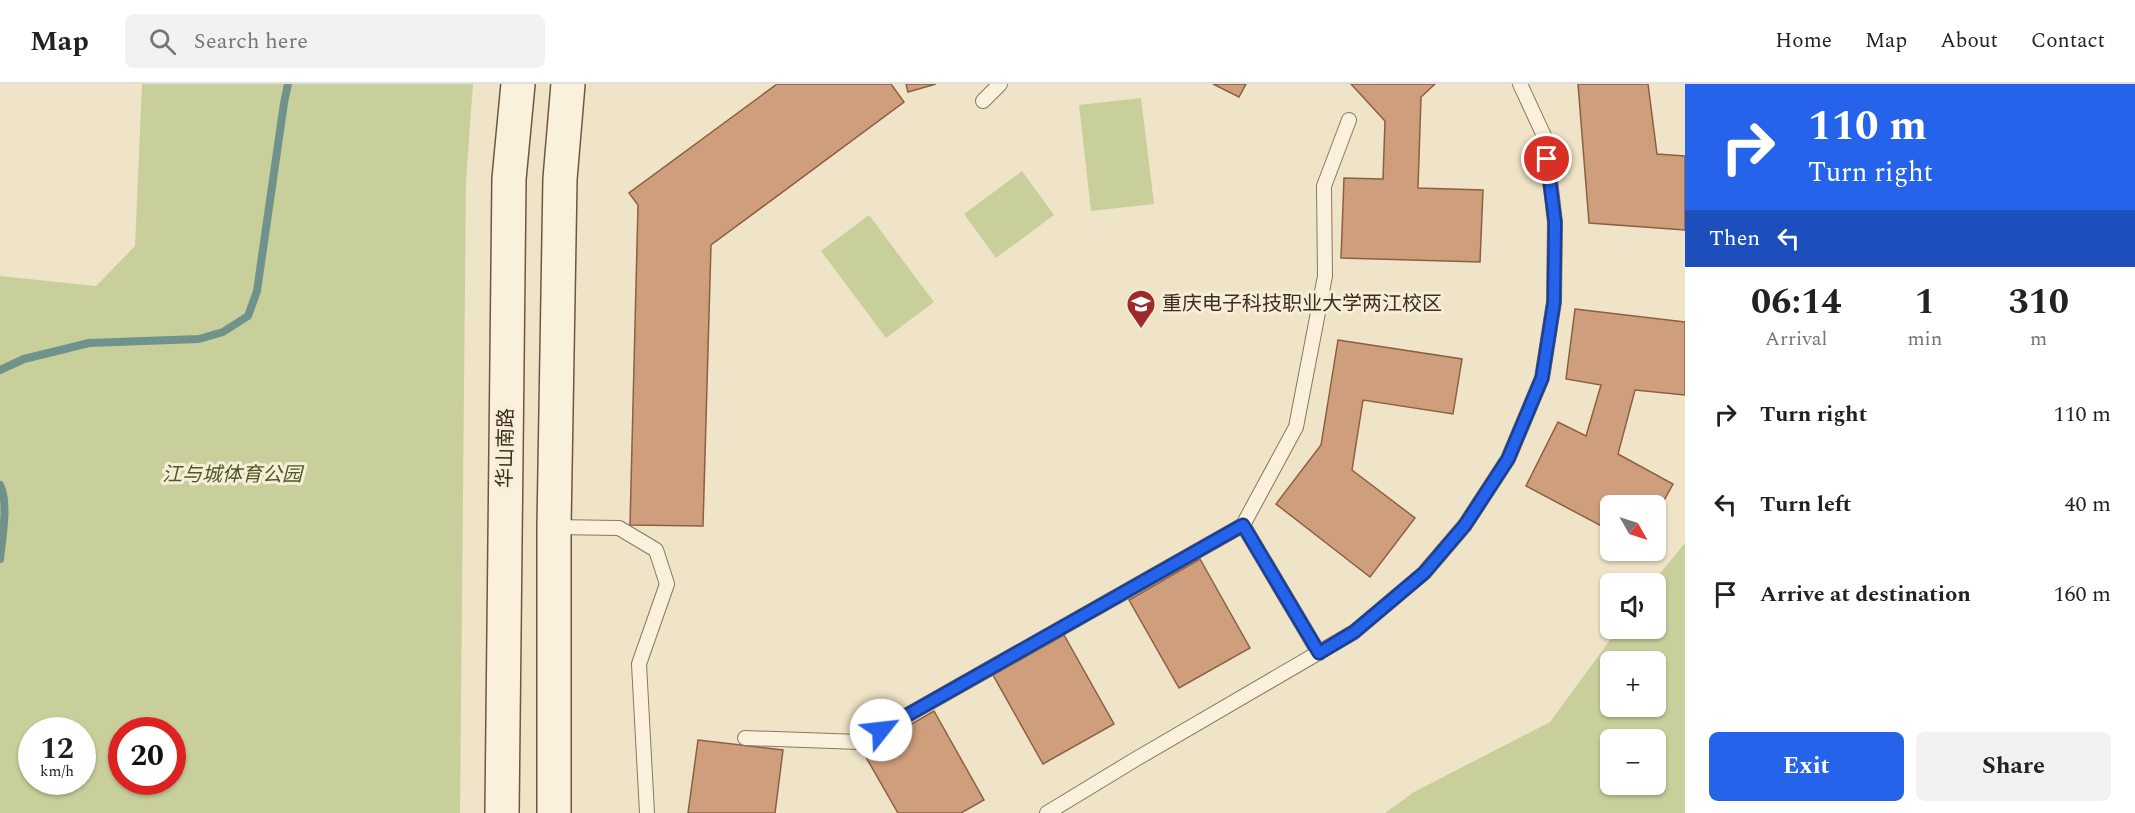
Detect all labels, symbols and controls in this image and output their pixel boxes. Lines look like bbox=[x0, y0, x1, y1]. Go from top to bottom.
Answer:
search box bbox=[125, 14, 545, 68]
text: Map bbox=[30, 20, 89, 63]
icon: search bbox=[146, 25, 179, 58]
text: Search here bbox=[194, 25, 308, 58]
text: Home bbox=[1775, 25, 1832, 57]
text: Map bbox=[1865, 25, 1907, 57]
text: About bbox=[1940, 25, 1998, 57]
text: Contact bbox=[2031, 25, 2105, 57]
text: 110 m bbox=[1808, 95, 1927, 158]
icon: right bbox=[1709, 108, 1787, 186]
pin bbox=[1521, 133, 1572, 184]
icon: arrive bbox=[1530, 142, 1563, 175]
text: Turn right bbox=[1808, 152, 1933, 194]
text: Then bbox=[1709, 222, 1760, 255]
icon: left bbox=[1772, 222, 1805, 255]
text: 06:14 bbox=[1751, 275, 1841, 330]
text: 1 bbox=[1915, 275, 1935, 330]
text: 310 bbox=[2008, 275, 2069, 330]
school or university icon: 重庆电子科技职业大学两江校区 bbox=[1125, 288, 1157, 330]
place label: 重庆电子科技职业大学两江校区 bbox=[1162, 289, 1442, 319]
text: Arrival bbox=[1765, 324, 1827, 354]
text: min bbox=[1907, 324, 1942, 354]
text: m bbox=[2030, 324, 2047, 354]
icon: right bbox=[1709, 398, 1742, 431]
text: Turn right bbox=[1760, 398, 1867, 431]
text: 110 m bbox=[2054, 398, 2111, 431]
street label: 华山南路 bbox=[490, 408, 522, 488]
park label: 江与城体育公园 bbox=[162, 460, 305, 490]
icon: left bbox=[1709, 488, 1742, 521]
text: Turn left bbox=[1760, 488, 1852, 521]
text: 40 m bbox=[2065, 488, 2111, 521]
north arrow bbox=[1600, 495, 1666, 561]
map controls bbox=[1600, 495, 1666, 795]
button: sound bbox=[1600, 573, 1666, 639]
icon: arrive bbox=[1709, 578, 1742, 611]
text: Arrive at destination bbox=[1760, 578, 1971, 611]
text: 160 m bbox=[2054, 578, 2111, 611]
button: + bbox=[1600, 651, 1666, 717]
position arrow bbox=[849, 698, 913, 762]
speed limit sign: 20 bbox=[108, 717, 186, 795]
text: 12 bbox=[40, 726, 74, 772]
button: − bbox=[1600, 729, 1666, 795]
button: Exit bbox=[1709, 732, 1904, 801]
button: Share bbox=[1916, 732, 2111, 801]
text: km/h bbox=[40, 760, 74, 783]

